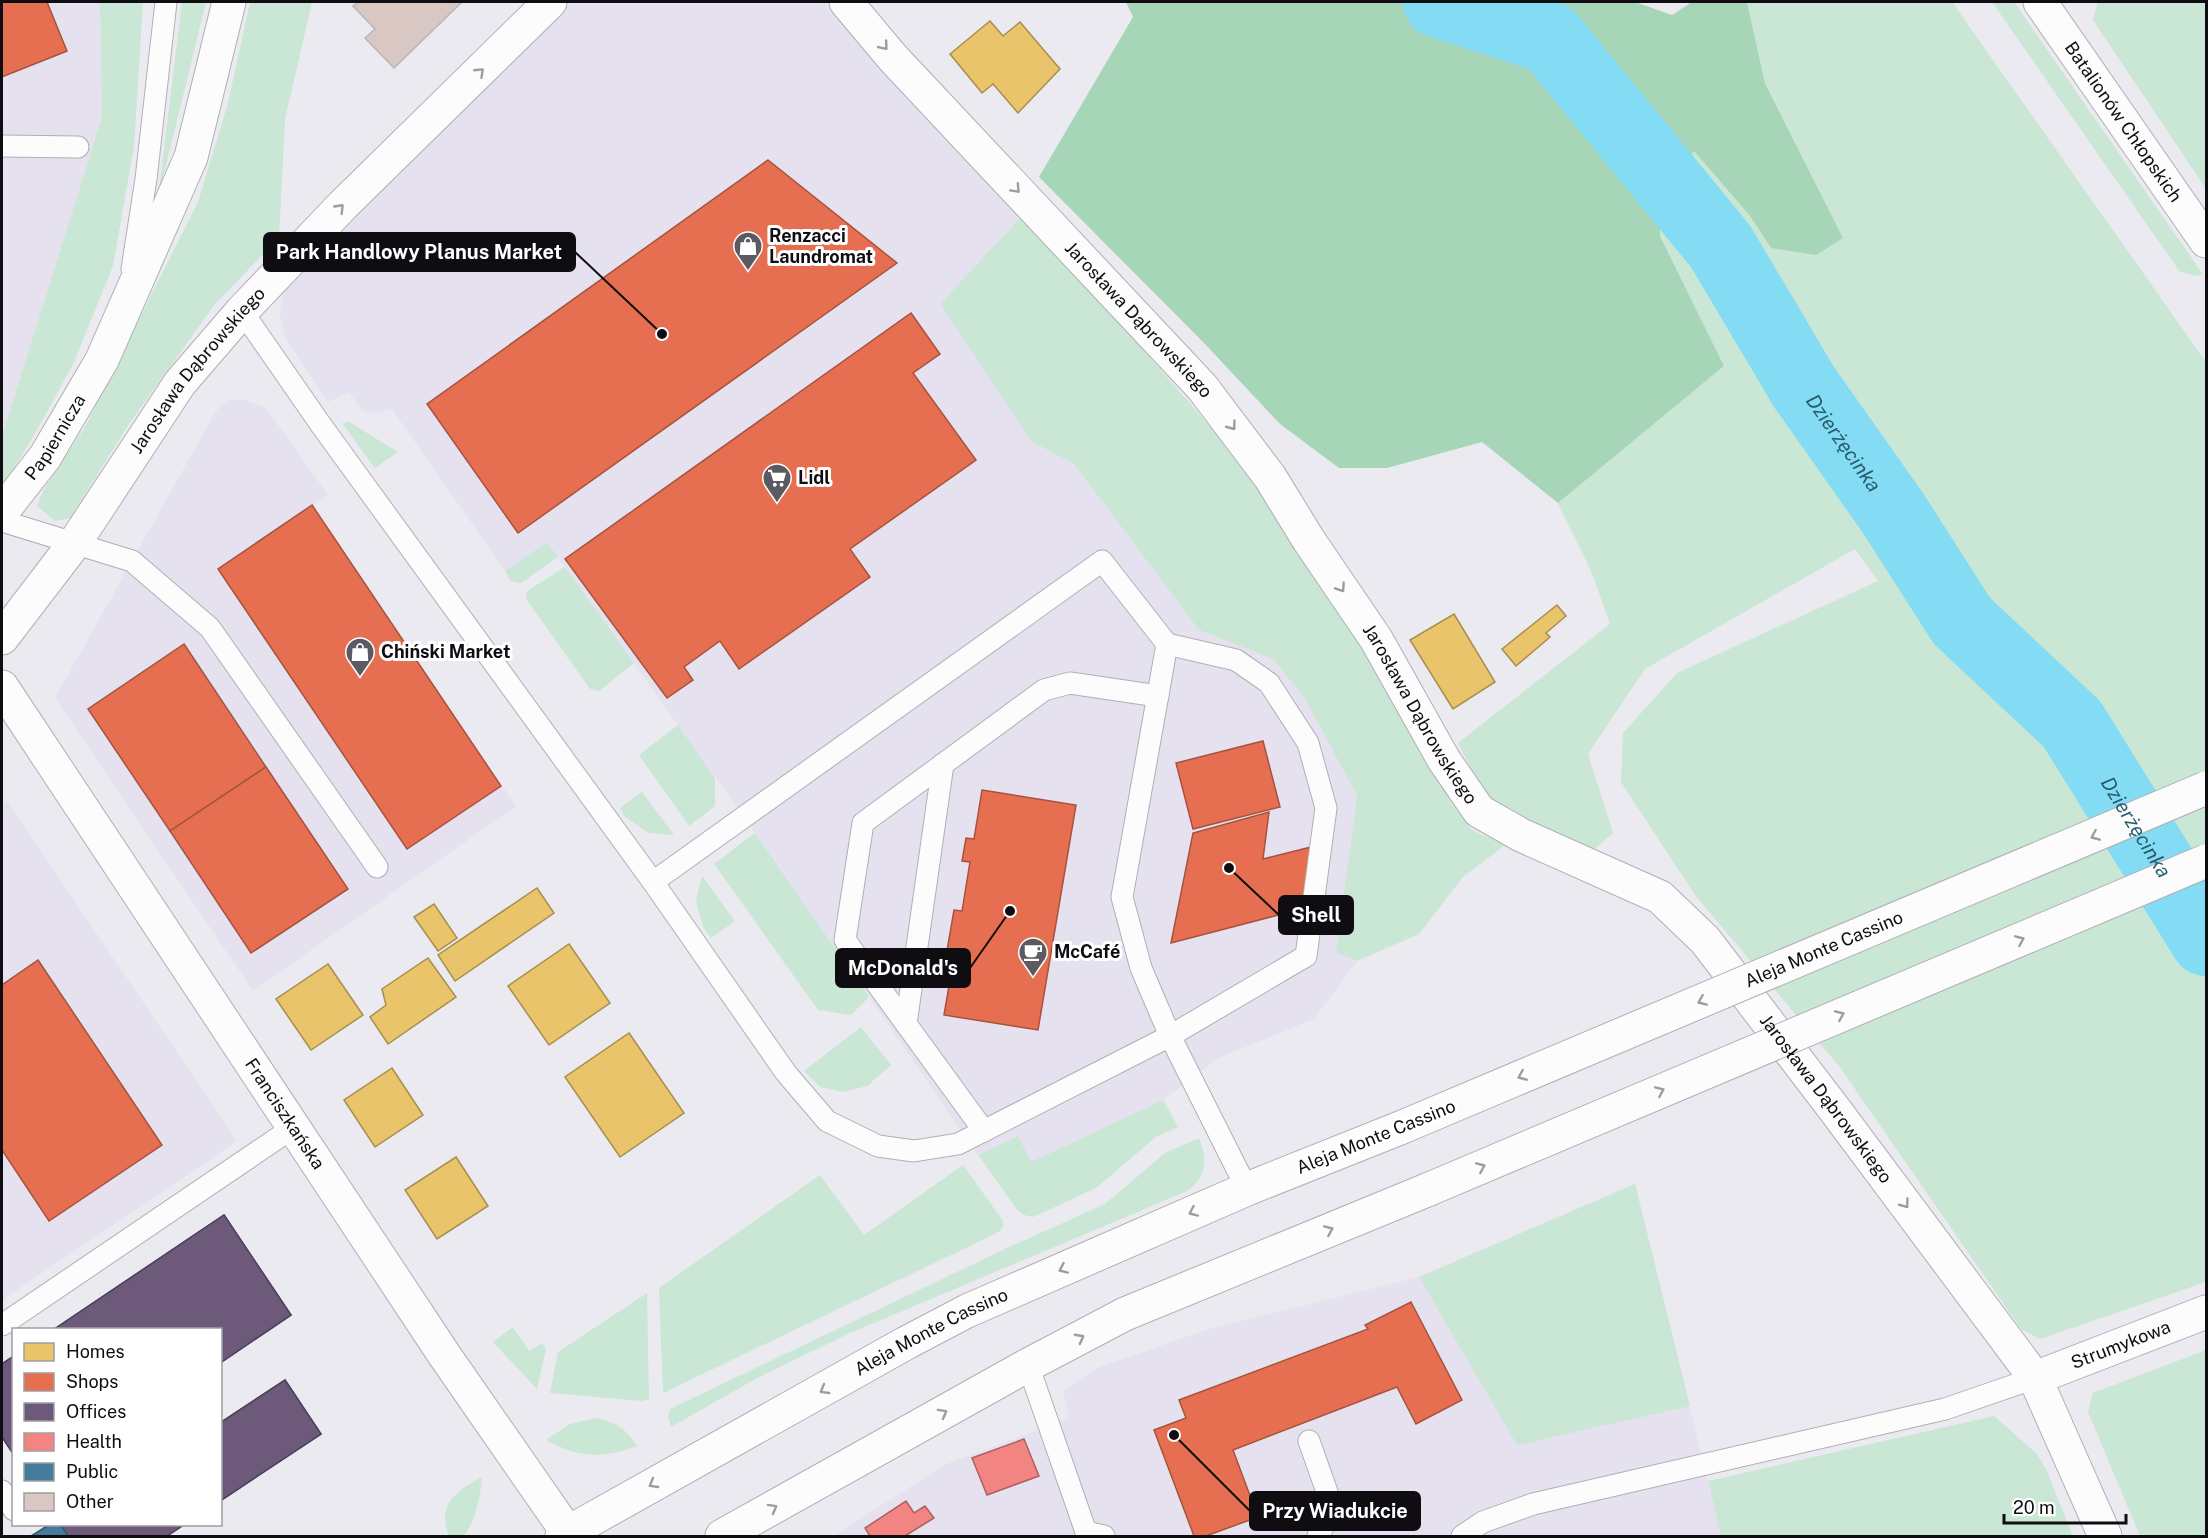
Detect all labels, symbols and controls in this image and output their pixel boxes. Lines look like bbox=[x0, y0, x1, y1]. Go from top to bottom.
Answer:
street label: Batalionów Chłopskich bbox=[2061, 37, 2187, 206]
one-way arrow bbox=[876, 39, 887, 50]
one-way arrow bbox=[473, 68, 484, 79]
one-way arrow bbox=[1009, 181, 1020, 192]
one-way arrow bbox=[333, 204, 344, 215]
place label: Renzacci Laundromat bbox=[769, 225, 873, 267]
shop icon: Renzacci Laundromat bbox=[732, 230, 764, 272]
callout: Park Handlowy Planus Market bbox=[264, 233, 575, 271]
street label: Jarosława Dąbrowskiego bbox=[1061, 237, 1217, 401]
text: Park Handlowy Planus Market bbox=[276, 240, 562, 264]
street label: Jarosława Dąbrowskiego bbox=[126, 283, 269, 457]
water label: Dzierżęcinka bbox=[1801, 389, 1886, 496]
street label: Papiernicza bbox=[20, 391, 89, 484]
one-way arrow bbox=[1225, 420, 1236, 431]
supermarket icon: Lidl bbox=[761, 462, 793, 504]
place label: Lidl bbox=[798, 467, 830, 488]
one-way arrow bbox=[1334, 581, 1345, 592]
street label: Jarosława Dąbrowskiego bbox=[1359, 620, 1482, 808]
shop icon: Chiński Market bbox=[344, 636, 376, 678]
place label: Chiński Market bbox=[381, 641, 510, 662]
water label: Dzierżęcinka bbox=[2096, 772, 2176, 882]
one-way arrow bbox=[2090, 829, 2101, 841]
callout: Shell bbox=[1279, 896, 1353, 934]
text: Shell bbox=[1291, 903, 1341, 927]
street label: Aleja Monte Cassino bbox=[1741, 906, 1906, 991]
one-way arrow bbox=[2013, 935, 2024, 947]
cafe icon: McCafé bbox=[1017, 936, 1049, 978]
place label: McCafé bbox=[1054, 941, 1120, 962]
callout: McDonald's bbox=[836, 949, 970, 987]
text: McDonald's bbox=[848, 956, 958, 980]
one-way arrow bbox=[1697, 994, 1708, 1006]
street label: Jarosława Dąbrowskiego bbox=[1756, 1010, 1897, 1187]
one-way arrow bbox=[1834, 1011, 1845, 1023]
street label: Franciszkańska bbox=[241, 1054, 329, 1173]
one-way arrow bbox=[1517, 1069, 1528, 1081]
one-way arrow bbox=[1654, 1086, 1665, 1098]
street label: Aleja Monte Cassino bbox=[1293, 1095, 1458, 1178]
one-way arrow bbox=[1474, 1162, 1485, 1174]
one-way arrow bbox=[1898, 1198, 1909, 1209]
one-way arrow bbox=[1188, 1205, 1199, 1217]
one-way arrow bbox=[1323, 1225, 1334, 1237]
one-way arrow bbox=[1059, 1262, 1070, 1274]
street label: Aleja Monte Cassino bbox=[851, 1284, 1011, 1380]
street label: Strumykowa bbox=[2068, 1316, 2173, 1373]
legend bbox=[12, 1328, 222, 1526]
one-way arrow bbox=[1073, 1334, 1084, 1345]
text: Homes bbox=[66, 1341, 125, 1362]
text: Shops bbox=[66, 1371, 118, 1392]
one-way arrow bbox=[820, 1382, 830, 1394]
text: Offices bbox=[66, 1401, 126, 1422]
one-way arrow bbox=[937, 1408, 947, 1420]
text: Health bbox=[66, 1431, 122, 1452]
text: Public bbox=[66, 1461, 118, 1482]
one-way arrow bbox=[649, 1477, 659, 1488]
scale bar bbox=[2004, 1487, 2126, 1525]
text: Other bbox=[66, 1491, 114, 1512]
callout: Przy Wiadukcie bbox=[1250, 1492, 1420, 1530]
text: 20 m bbox=[2013, 1497, 2055, 1518]
text: Przy Wiadukcie bbox=[1262, 1499, 1408, 1523]
one-way arrow bbox=[767, 1504, 777, 1515]

